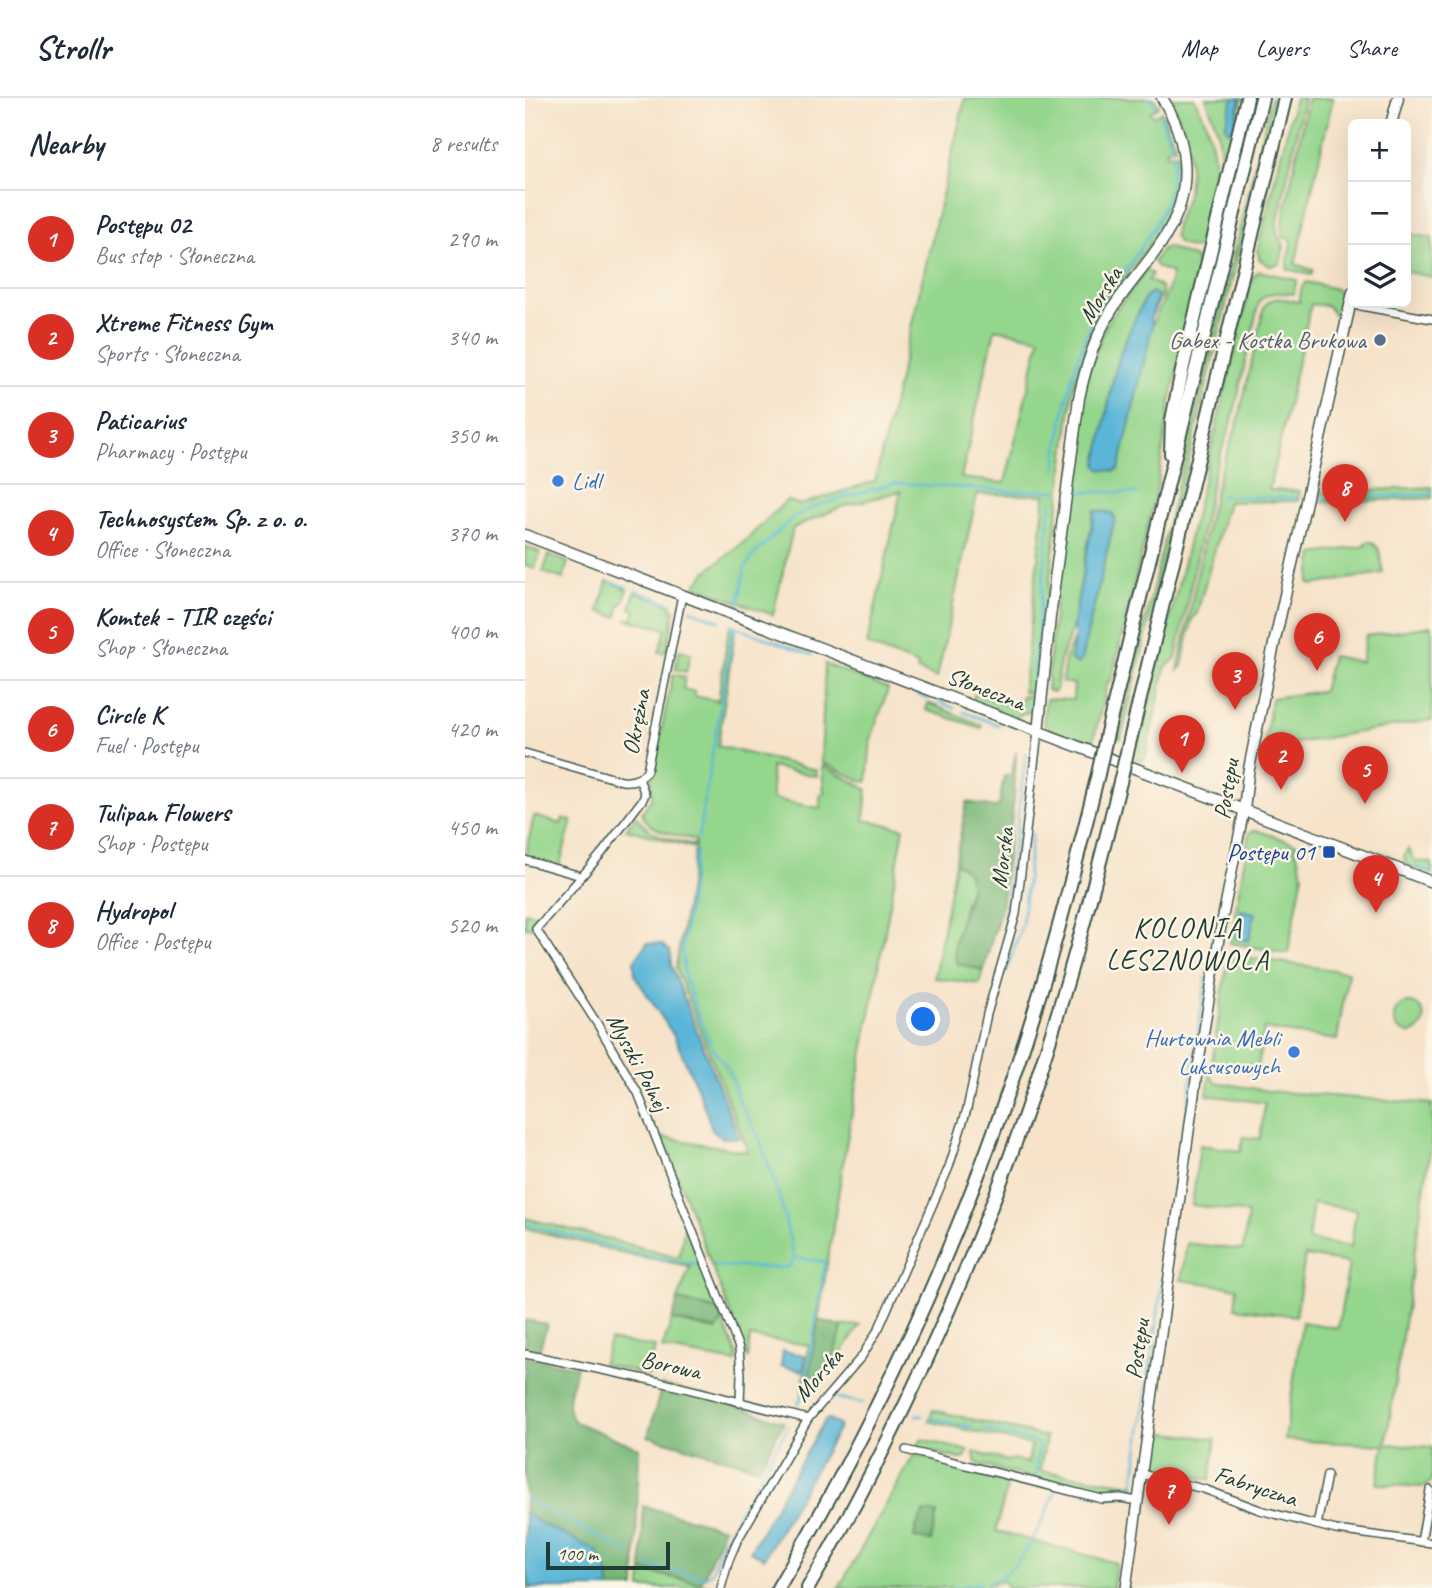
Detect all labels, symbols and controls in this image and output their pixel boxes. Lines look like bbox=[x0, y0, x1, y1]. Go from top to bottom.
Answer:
text: Strollr bbox=[35, 27, 110, 69]
text: Map bbox=[1181, 33, 1218, 63]
text: Layers bbox=[1256, 33, 1309, 63]
text: Share bbox=[1347, 33, 1397, 63]
map controls bbox=[1348, 119, 1411, 308]
button: + bbox=[1348, 119, 1411, 182]
text: Nearby bbox=[28, 125, 104, 163]
text: 8 results bbox=[430, 129, 497, 158]
button: − bbox=[1348, 182, 1411, 245]
text: Postępu 02 bbox=[95, 208, 191, 241]
text: 1 bbox=[46, 225, 56, 254]
text: 290 m bbox=[448, 225, 497, 254]
text: Bus stop · Słoneczna bbox=[95, 241, 254, 270]
button: layers bbox=[1348, 245, 1411, 308]
street label: Morska bbox=[1071, 260, 1130, 329]
text: Xtreme Fitness Gym bbox=[95, 306, 272, 339]
text: 2 bbox=[46, 323, 56, 352]
text: 340 m bbox=[448, 323, 497, 352]
place label: Gabex - Kostka Brukowa bbox=[1169, 325, 1367, 355]
marker: Gabex - Kostka Brukowa bbox=[1372, 332, 1388, 348]
text: Sports · Słoneczna bbox=[95, 339, 240, 368]
text: Paticarius bbox=[95, 404, 185, 437]
text: 3 bbox=[46, 421, 56, 450]
text: 350 m bbox=[448, 421, 497, 450]
text: Pharmacy · Postępu bbox=[95, 437, 246, 466]
pin: 8 bbox=[1322, 464, 1368, 522]
place label: Lidl bbox=[572, 466, 604, 496]
marker: Lidl bbox=[550, 473, 566, 489]
text: Technosystem Sp. z o. o. bbox=[95, 502, 307, 535]
text: 4 bbox=[46, 519, 56, 548]
text: 370 m bbox=[448, 519, 497, 548]
text: Office · Słoneczna bbox=[95, 535, 230, 564]
text: Komtek - TIR części bbox=[95, 600, 271, 633]
pin: 6 bbox=[1294, 613, 1340, 671]
text: 5 bbox=[46, 617, 56, 646]
text: 400 m bbox=[448, 617, 497, 646]
text: Shop · Słoneczna bbox=[95, 633, 227, 662]
pin: 3 bbox=[1212, 652, 1258, 710]
street label: Słoneczna bbox=[943, 661, 1031, 718]
street label: Okrężna bbox=[615, 685, 657, 757]
text: Circle K bbox=[95, 698, 164, 731]
text: 6 bbox=[46, 715, 56, 744]
text: 420 m bbox=[448, 715, 497, 744]
pin: 1 bbox=[1159, 715, 1205, 773]
text: Fuel · Postępu bbox=[95, 731, 199, 760]
pin: 2 bbox=[1258, 732, 1304, 790]
pin: 5 bbox=[1342, 746, 1388, 804]
street label: Postępu bbox=[1206, 755, 1246, 821]
text: Tulipan Flowers bbox=[95, 796, 230, 829]
text: 7 bbox=[46, 813, 56, 842]
text: 450 m bbox=[448, 813, 497, 842]
street label: Morska bbox=[983, 825, 1021, 890]
text: Shop · Postępu bbox=[95, 829, 208, 858]
place label: Postępu 01 bbox=[1227, 837, 1316, 867]
marker: Postępu 01 bbox=[1321, 844, 1337, 860]
pin: 4 bbox=[1353, 855, 1399, 913]
text: Hydropol bbox=[95, 894, 172, 927]
district label: KOLONIA LESZNOWOLA bbox=[1106, 910, 1270, 977]
text: 8 bbox=[46, 911, 56, 940]
text: 520 m bbox=[448, 911, 497, 940]
text: Office · Postępu bbox=[95, 927, 211, 956]
your location bbox=[906, 1002, 940, 1036]
street label: Myszki Polnej bbox=[600, 1008, 678, 1119]
place label: Hurtownia Mebli Luksusowych bbox=[1144, 1023, 1284, 1081]
marker: Hurtownia Mebli Luksusowych bbox=[1286, 1044, 1302, 1060]
street label: Postępu bbox=[1118, 1315, 1156, 1381]
street label: Morska bbox=[787, 1341, 850, 1408]
street label: Borowa bbox=[638, 1344, 706, 1387]
street label: Fabryczna bbox=[1211, 1459, 1303, 1514]
pin: 7 bbox=[1146, 1467, 1192, 1525]
scale bar bbox=[546, 1539, 670, 1571]
text: 100 m bbox=[557, 1542, 598, 1566]

